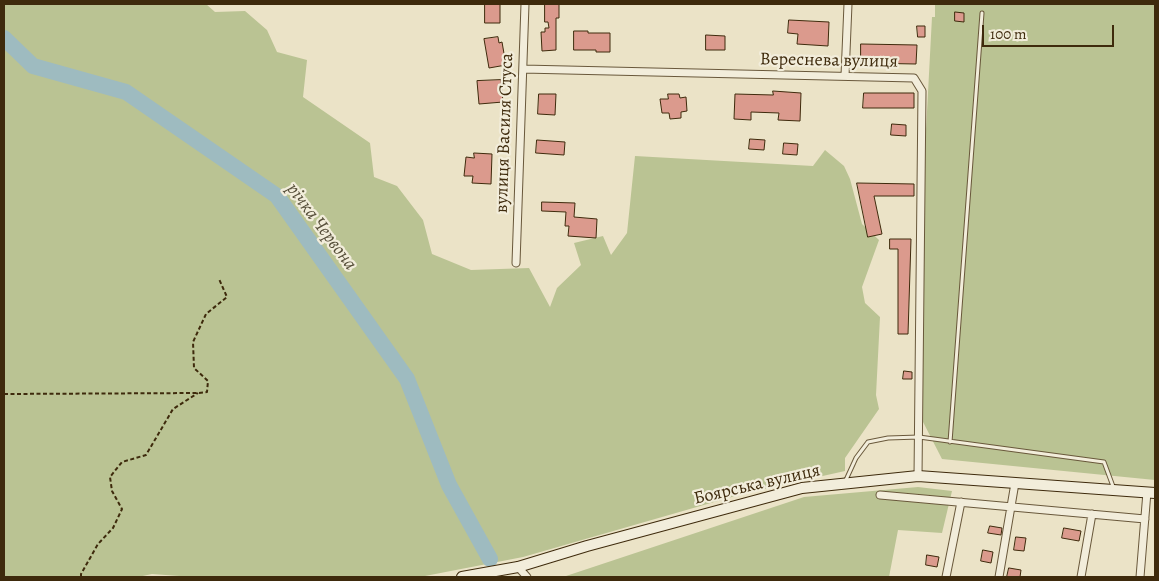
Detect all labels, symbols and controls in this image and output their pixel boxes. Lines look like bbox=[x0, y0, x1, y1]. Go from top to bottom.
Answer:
scale bar bbox=[984, 15, 1116, 47]
text: 100 m bbox=[990, 24, 1027, 44]
street label: Вереснева вулиця bbox=[760, 49, 898, 73]
street label: вулиця Василя Стуса bbox=[491, 53, 519, 213]
water label: річка Червона bbox=[281, 179, 361, 275]
street label: Боярська вулиця bbox=[692, 460, 822, 510]

